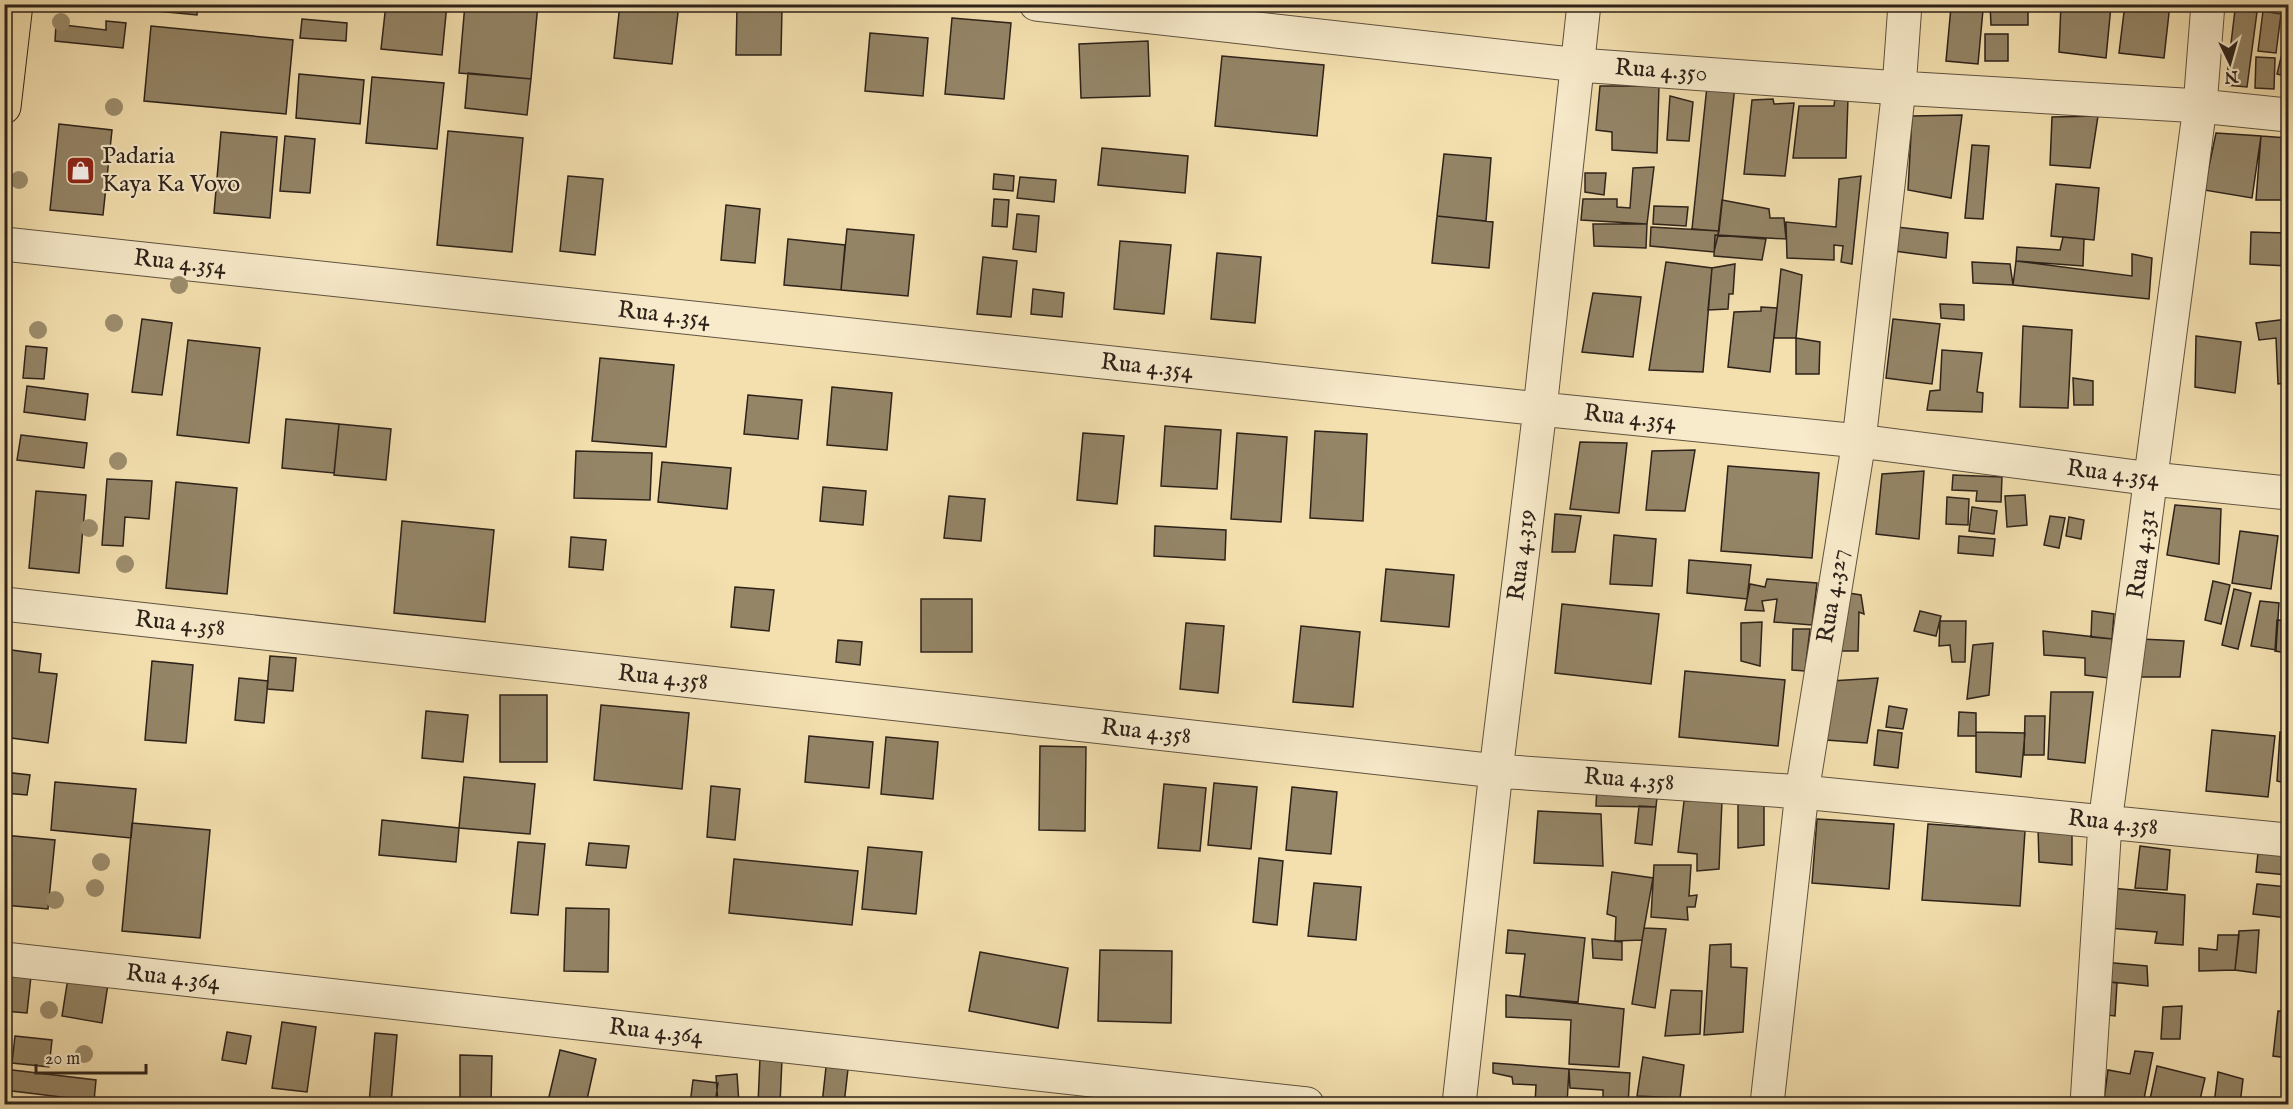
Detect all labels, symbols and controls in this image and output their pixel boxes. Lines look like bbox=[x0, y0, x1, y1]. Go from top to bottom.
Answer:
north arrow bbox=[2200, 33, 2260, 93]
street label: Rua 4.350 bbox=[1614, 52, 1708, 90]
text: N bbox=[2223, 65, 2240, 87]
place label: Padaria Kaya Ka Vovo bbox=[102, 141, 240, 200]
shop icon: Padaria Kaya Ka Vovo bbox=[65, 154, 97, 186]
street label: Rua 4.354 bbox=[132, 243, 228, 283]
street label: Rua 4.354 bbox=[616, 295, 712, 335]
street label: Rua 4.354 bbox=[1099, 347, 1195, 387]
street label: Rua 4.354 bbox=[1582, 398, 1678, 438]
street label: Rua 4.354 bbox=[2065, 453, 2161, 495]
street label: Rua 4.319 bbox=[1501, 507, 1543, 603]
street label: Rua 4.331 bbox=[2120, 507, 2164, 601]
street label: Rua 4.327 bbox=[1810, 547, 1856, 645]
street label: Rua 4.358 bbox=[133, 604, 227, 644]
street label: Rua 4.358 bbox=[616, 658, 710, 698]
street label: Rua 4.358 bbox=[1099, 712, 1193, 752]
street label: Rua 4.358 bbox=[1583, 761, 1675, 799]
street label: Rua 4.358 bbox=[2066, 803, 2160, 843]
street label: Rua 4.364 bbox=[124, 958, 222, 998]
street label: Rua 4.364 bbox=[607, 1012, 705, 1052]
scale bar bbox=[36, 1037, 146, 1075]
text: 20 m bbox=[45, 1048, 80, 1071]

